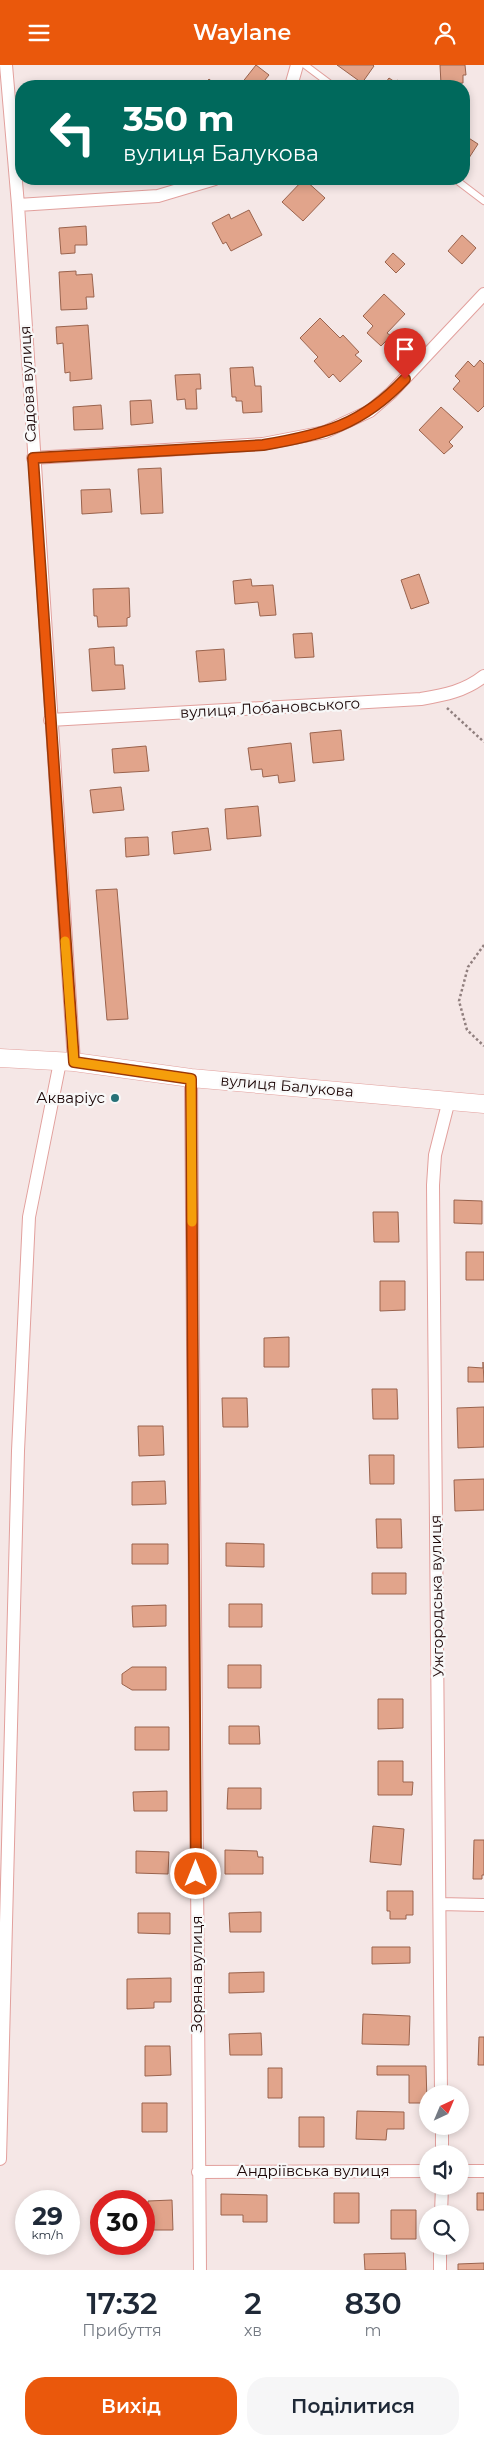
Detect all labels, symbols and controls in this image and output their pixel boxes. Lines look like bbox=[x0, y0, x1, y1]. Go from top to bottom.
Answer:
icon: menu bbox=[25, 19, 53, 47]
text: Waylane bbox=[193, 19, 291, 46]
icon: person bbox=[431, 19, 459, 47]
text: 350 m bbox=[123, 97, 235, 140]
icon: left bbox=[40, 100, 105, 165]
text: вулиця Балукова bbox=[123, 140, 319, 167]
street label: Садова вулиця bbox=[15, 325, 40, 443]
pin bbox=[384, 328, 426, 379]
icon: arrive bbox=[391, 335, 419, 363]
street label: вулиця Лобановського bbox=[180, 693, 360, 722]
street label: вулиця Балукова bbox=[220, 1070, 354, 1101]
place label: Акваріус bbox=[36, 1088, 105, 1107]
marker: Акваріус bbox=[109, 1092, 121, 1104]
street label: Ужгородська вулиця bbox=[426, 1515, 447, 1677]
position arrow bbox=[169, 1847, 221, 1899]
street label: Зоряна вулиця bbox=[187, 1915, 206, 2033]
north arrow bbox=[419, 2085, 469, 2135]
map controls bbox=[419, 2085, 469, 2255]
button: sound bbox=[419, 2145, 469, 2195]
street label: Андріївська вулиця bbox=[236, 2161, 390, 2180]
speed limit sign: 30 bbox=[90, 2190, 155, 2255]
text: 29 bbox=[32, 2201, 63, 2231]
button: search bbox=[419, 2205, 469, 2255]
text: km/h bbox=[31, 2227, 64, 2242]
text: 17:32 bbox=[86, 2285, 158, 2322]
text: 2 bbox=[244, 2285, 262, 2322]
text: 830 bbox=[344, 2285, 402, 2322]
text: Прибуття bbox=[82, 2321, 162, 2340]
text: хв bbox=[244, 2321, 262, 2340]
text: m bbox=[365, 2321, 382, 2340]
button: Вихід bbox=[25, 2377, 237, 2435]
button: Поділитися bbox=[247, 2377, 459, 2435]

